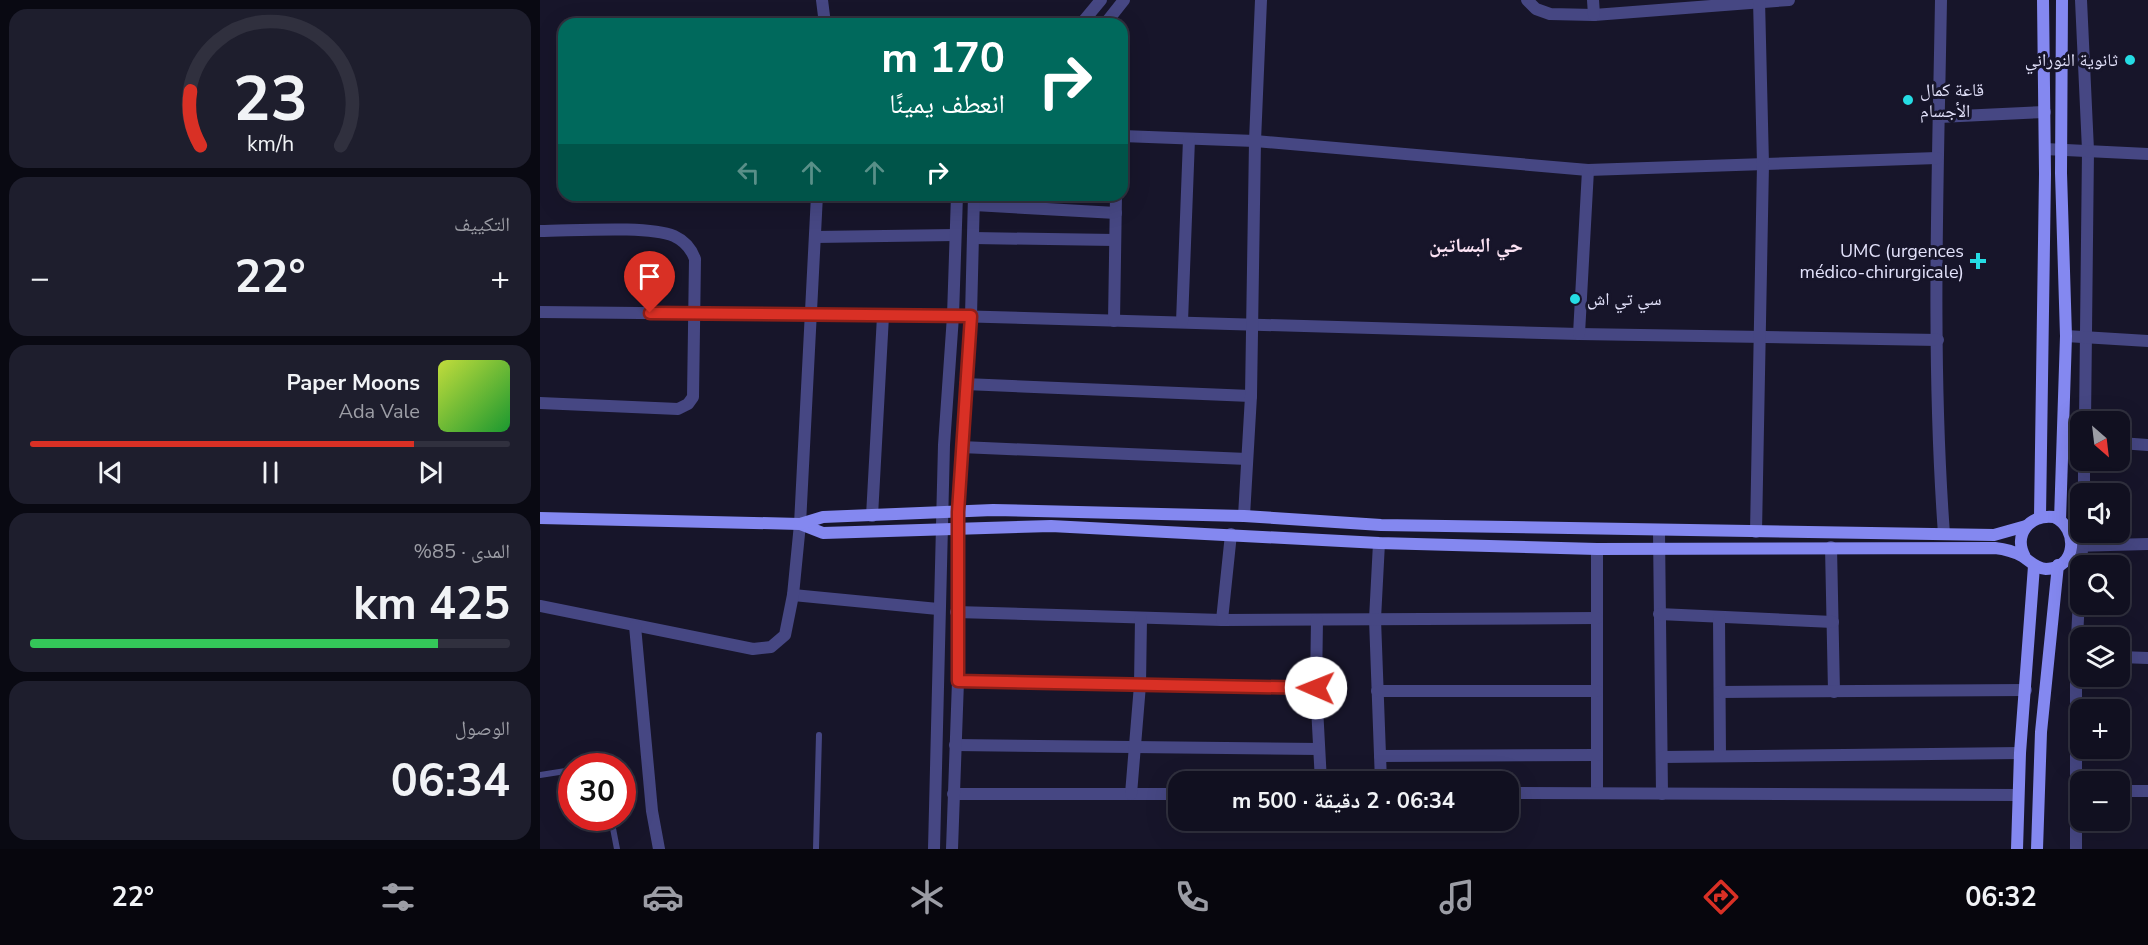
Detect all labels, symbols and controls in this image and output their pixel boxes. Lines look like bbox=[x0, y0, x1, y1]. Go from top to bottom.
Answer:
text: 170 m bbox=[881, 30, 1005, 87]
icon: right bbox=[1026, 42, 1104, 120]
place label: ثانوية النوراني bbox=[2025, 48, 2118, 75]
marker: ثانوية النوراني bbox=[2123, 53, 2137, 67]
text: 23 bbox=[233, 57, 307, 142]
place label: قاعة كمال الأجسام bbox=[1920, 78, 1984, 123]
text: انعطف يمينًا bbox=[889, 86, 1005, 123]
marker: قاعة كمال الأجسام bbox=[1901, 93, 1915, 107]
text: km/h bbox=[246, 129, 294, 159]
icon: left bbox=[732, 156, 765, 189]
icon: ahead bbox=[795, 156, 828, 189]
icon: ahead bbox=[858, 156, 891, 189]
icon: right bbox=[921, 156, 954, 189]
text: التكييف bbox=[454, 211, 510, 238]
district label: حي البساتين bbox=[1429, 232, 1523, 261]
place label: UMC (urgences médico-chirurgicale) bbox=[1800, 239, 1964, 284]
text: 22° bbox=[234, 247, 306, 308]
pin bbox=[624, 251, 675, 313]
marker: UMC (urgences médico-chirurgicale) bbox=[1969, 252, 1987, 270]
text: − bbox=[30, 256, 50, 301]
text: + bbox=[490, 256, 510, 301]
icon: arrive bbox=[633, 260, 666, 293]
place label: سي تي اش bbox=[1587, 287, 1662, 314]
marker: سي تي اش bbox=[1568, 292, 1582, 306]
text: Paper Moons bbox=[286, 368, 420, 398]
text: Ada Vale bbox=[338, 398, 420, 425]
north arrow bbox=[2070, 411, 2130, 471]
map controls bbox=[2070, 411, 2130, 831]
icon: previous bbox=[94, 456, 127, 489]
icon: pause bbox=[254, 456, 287, 489]
icon: next bbox=[414, 456, 447, 489]
button: sound bbox=[2070, 483, 2130, 543]
text: المدى · 85% bbox=[413, 538, 510, 565]
button: search bbox=[2070, 555, 2130, 615]
text: 425 km bbox=[353, 574, 510, 635]
button: layers bbox=[2070, 627, 2130, 687]
position arrow bbox=[1284, 656, 1348, 720]
button: + bbox=[2070, 699, 2130, 759]
text: الوصول bbox=[455, 715, 510, 742]
text: 06:34 bbox=[391, 751, 510, 812]
speed limit sign: 30 bbox=[558, 753, 636, 831]
button: − bbox=[2070, 771, 2130, 831]
text: 06:34 · 2 دقيقة · 500 m bbox=[1232, 786, 1455, 816]
icon: filters bbox=[377, 876, 419, 918]
icon: car bbox=[642, 876, 684, 918]
icon: climate bbox=[906, 876, 948, 918]
icon: phone bbox=[1171, 876, 1213, 918]
icon: music bbox=[1436, 876, 1478, 918]
icon: directions bbox=[1700, 876, 1742, 918]
text: 22° bbox=[111, 879, 154, 916]
text: 06:32 bbox=[1965, 879, 2037, 916]

